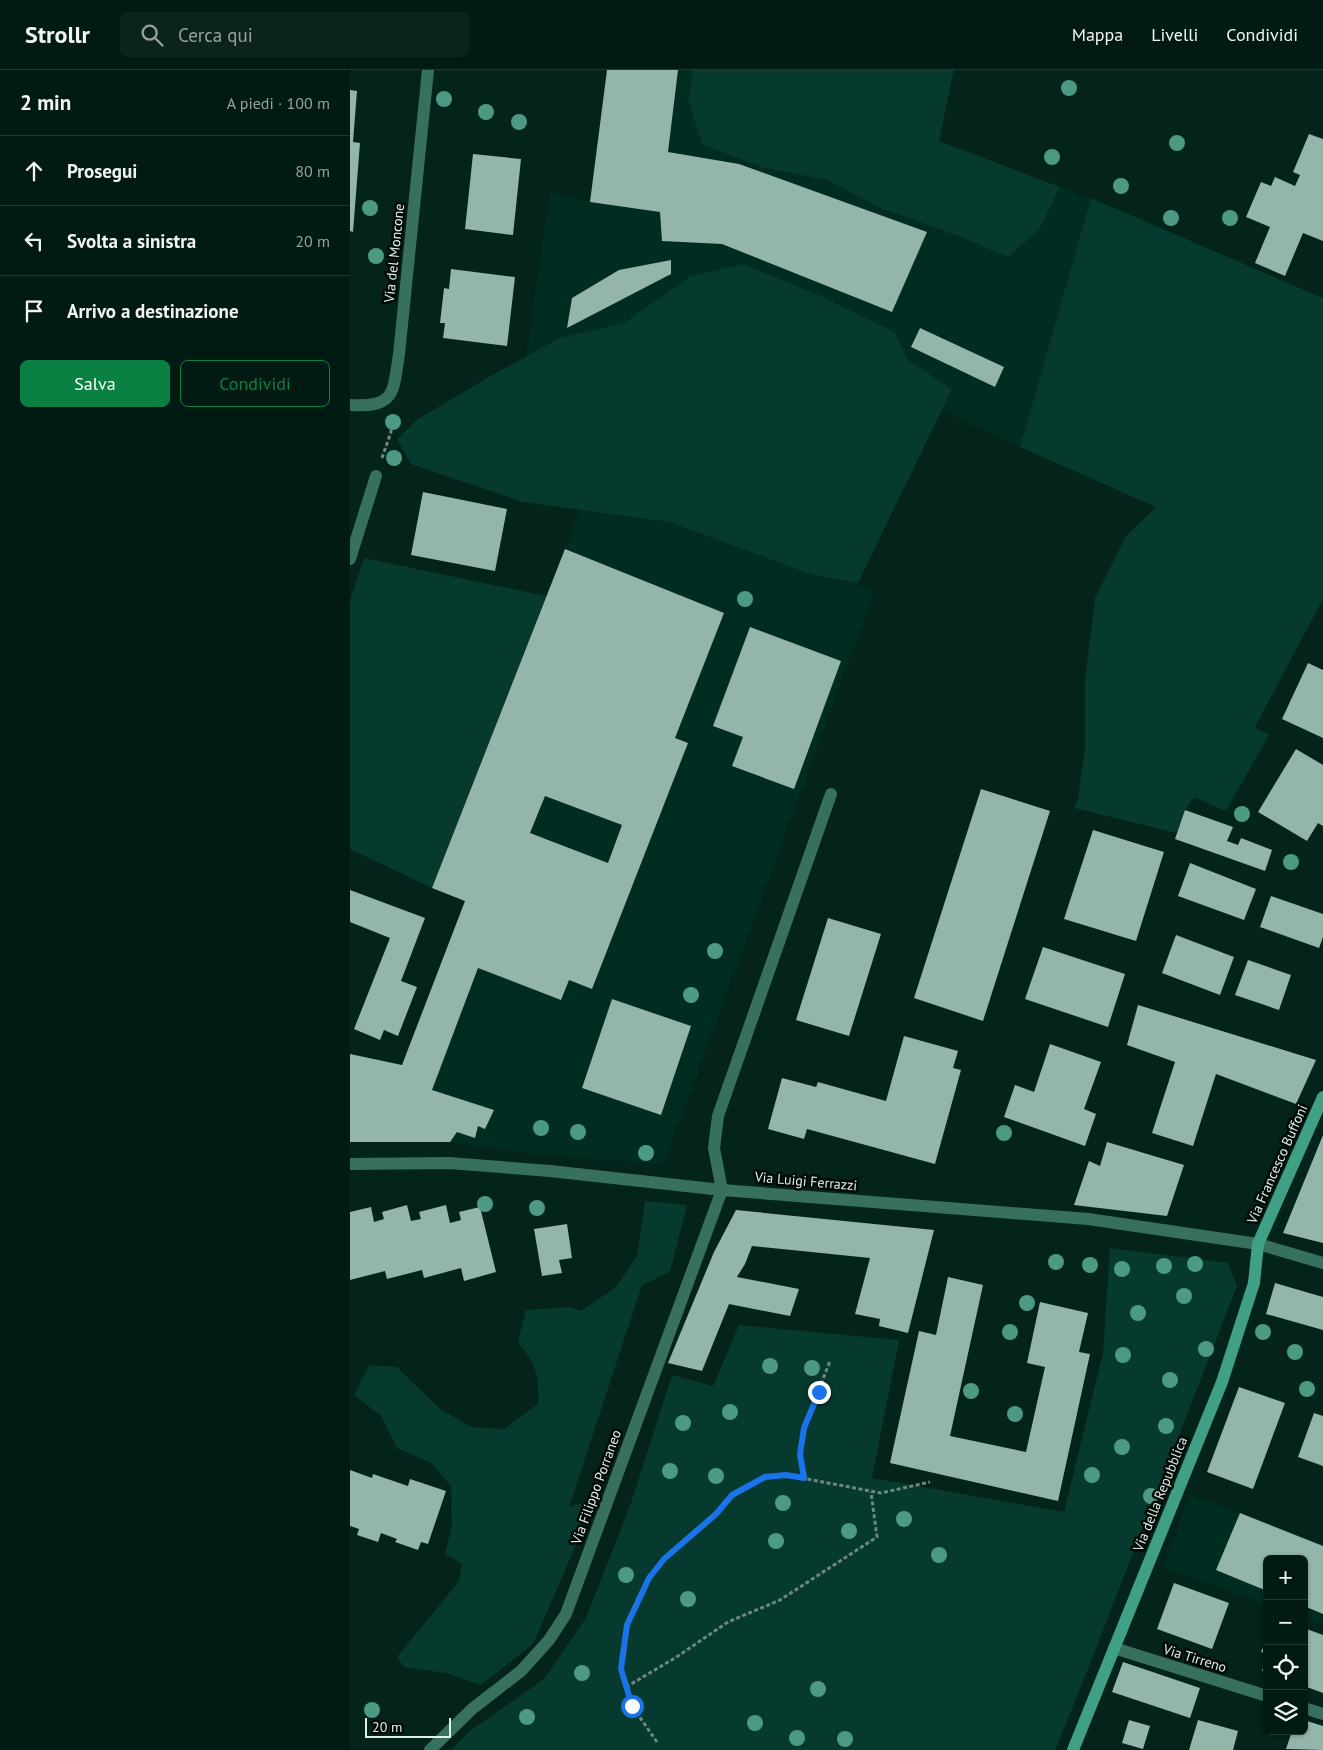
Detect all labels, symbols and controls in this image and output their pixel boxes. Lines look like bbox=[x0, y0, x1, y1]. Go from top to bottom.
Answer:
search box bbox=[120, 12, 470, 57]
text: Strollr bbox=[25, 19, 90, 50]
icon: search bbox=[138, 21, 166, 49]
text: Cerca qui bbox=[178, 23, 253, 47]
text: Mappa bbox=[1072, 23, 1123, 46]
text: Livelli bbox=[1151, 23, 1198, 46]
text: Condividi bbox=[1226, 23, 1298, 46]
text: 2 min bbox=[20, 89, 71, 116]
text: A piedi · 100 m bbox=[227, 93, 330, 113]
icon: ahead bbox=[20, 157, 48, 185]
text: Prosegui bbox=[67, 159, 137, 183]
text: 80 m bbox=[295, 161, 330, 181]
street label: Via del Moncone bbox=[380, 203, 408, 304]
icon: left bbox=[20, 227, 48, 255]
text: Svolta a sinistra bbox=[67, 229, 196, 253]
text: 20 m bbox=[295, 231, 330, 251]
icon: arrive bbox=[20, 297, 48, 325]
text: Arrivo a destinazione bbox=[67, 299, 239, 323]
button: Salva bbox=[20, 360, 170, 407]
button: Condividi bbox=[180, 360, 330, 407]
street label: Via Francesco Buffoni bbox=[1242, 1102, 1311, 1227]
street label: Via Luigi Ferrazzi bbox=[753, 1167, 858, 1194]
route end bbox=[808, 1381, 831, 1404]
street label: Via Filippo Porraneo bbox=[567, 1427, 625, 1548]
street label: Via della Repubblica bbox=[1128, 1434, 1191, 1555]
map controls bbox=[1263, 1555, 1308, 1735]
button: + bbox=[1263, 1555, 1308, 1600]
button: − bbox=[1263, 1600, 1308, 1645]
street label: Via Tirreno bbox=[1160, 1640, 1229, 1676]
button: locate bbox=[1263, 1645, 1308, 1690]
button: layers bbox=[1263, 1690, 1308, 1735]
route start bbox=[621, 1695, 644, 1718]
scale bar bbox=[365, 1715, 451, 1738]
text: 20 m bbox=[372, 1718, 402, 1736]

